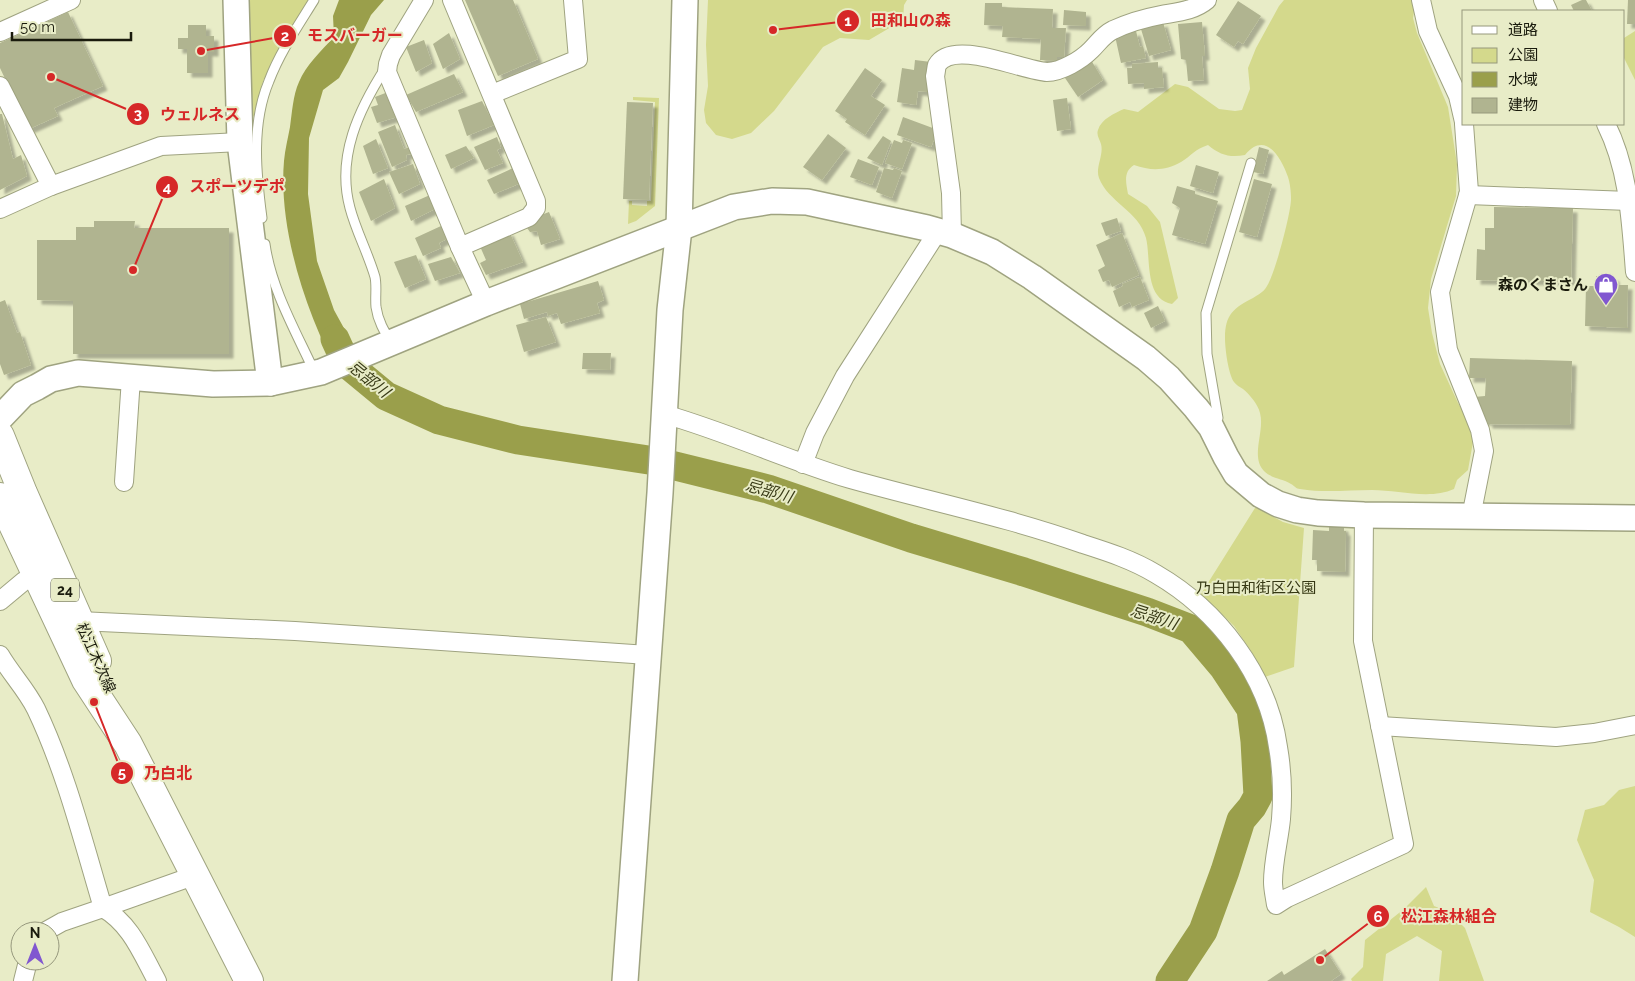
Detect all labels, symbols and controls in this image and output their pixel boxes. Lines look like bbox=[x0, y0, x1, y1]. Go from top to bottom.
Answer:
callout: 田和山の森 bbox=[836, 5, 961, 36]
scale bar bbox=[12, 10, 131, 42]
legend bbox=[1462, 10, 1625, 125]
text: 田和山の森 bbox=[871, 11, 951, 30]
text: 1 bbox=[844, 12, 852, 30]
text: 50 m bbox=[20, 18, 55, 36]
callout: モスバーガー bbox=[272, 20, 413, 51]
text: 道路 bbox=[1508, 21, 1538, 39]
text: モスバーガー bbox=[307, 26, 403, 45]
text: 2 bbox=[281, 27, 289, 45]
text: 公園 bbox=[1508, 46, 1538, 64]
text: 水域 bbox=[1508, 71, 1538, 89]
text: 建物 bbox=[1508, 96, 1538, 114]
callout: ウェルネス bbox=[125, 99, 250, 130]
text: 3 bbox=[134, 105, 142, 123]
text: ウェルネス bbox=[160, 105, 240, 124]
callout: スポーツデポ bbox=[154, 171, 295, 202]
text: スポーツデポ bbox=[189, 177, 285, 196]
text: 4 bbox=[163, 178, 172, 196]
shop icon: 森のくまさん bbox=[1593, 272, 1619, 306]
place label: 森のくまさん bbox=[1498, 276, 1588, 294]
water label: 忌部川 bbox=[344, 357, 395, 403]
water label: 忌部川 bbox=[743, 475, 797, 507]
road number: 24 bbox=[51, 578, 79, 602]
park label: 乃白田和街区公園 bbox=[1196, 579, 1316, 597]
water label: 忌部川 bbox=[1128, 601, 1182, 634]
street label: 松江木次線 bbox=[73, 620, 119, 696]
callout: 乃白北 bbox=[109, 758, 202, 789]
text: 5 bbox=[118, 764, 126, 782]
text: 乃白北 bbox=[144, 764, 192, 783]
callout: 松江森林組合 bbox=[1366, 901, 1507, 932]
text: 松江森林組合 bbox=[1401, 907, 1497, 926]
text: 6 bbox=[1373, 908, 1383, 926]
north arrow bbox=[10, 921, 60, 971]
text: N bbox=[30, 925, 40, 941]

